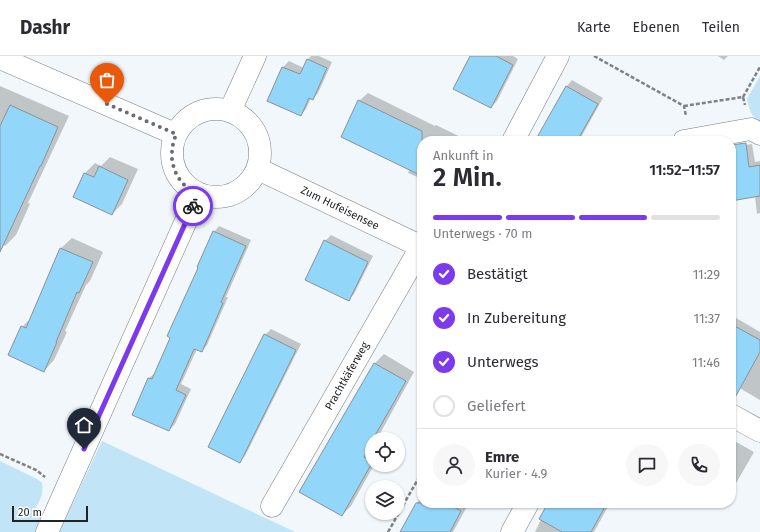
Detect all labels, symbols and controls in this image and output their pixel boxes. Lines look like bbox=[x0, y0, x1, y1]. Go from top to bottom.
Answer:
text: Dashr bbox=[20, 16, 70, 39]
text: Karte bbox=[577, 19, 611, 36]
text: Ebenen bbox=[633, 19, 680, 36]
text: Teilen bbox=[702, 19, 740, 36]
pin bbox=[90, 63, 124, 104]
icon: bag bbox=[96, 69, 118, 91]
text: Ankunft in bbox=[433, 148, 494, 163]
text: 11:52–11:57 bbox=[649, 161, 720, 179]
text: 2 Min. bbox=[433, 162, 502, 193]
street label: Zum Hufeisensee bbox=[299, 183, 381, 233]
courier bbox=[173, 186, 213, 226]
icon: bike bbox=[182, 195, 204, 217]
text: Unterwegs · 70 m bbox=[433, 226, 532, 241]
icon: check bbox=[433, 263, 455, 285]
text: Bestätigt bbox=[467, 265, 528, 283]
text: 11:29 bbox=[693, 267, 720, 282]
icon: check bbox=[433, 307, 455, 329]
text: In Zubereitung bbox=[467, 309, 566, 327]
text: 11:37 bbox=[693, 311, 720, 326]
street label: Prachtkäferweg bbox=[322, 339, 372, 412]
icon: check bbox=[433, 351, 455, 373]
text: Unterwegs bbox=[467, 353, 539, 371]
text: 11:46 bbox=[692, 355, 720, 370]
text: Geliefert bbox=[467, 397, 526, 415]
pin bbox=[67, 408, 101, 449]
icon: home bbox=[73, 414, 95, 436]
map controls bbox=[365, 432, 405, 520]
button: locate bbox=[365, 432, 405, 472]
button: person bbox=[433, 444, 475, 486]
button: chat bbox=[626, 444, 668, 486]
button: phone bbox=[678, 444, 720, 486]
text: Emre bbox=[485, 448, 519, 466]
text: Kurier · 4.9 bbox=[485, 466, 547, 481]
button: layers bbox=[365, 480, 405, 520]
scale bar bbox=[12, 504, 88, 523]
text: 20 m bbox=[18, 506, 42, 519]

